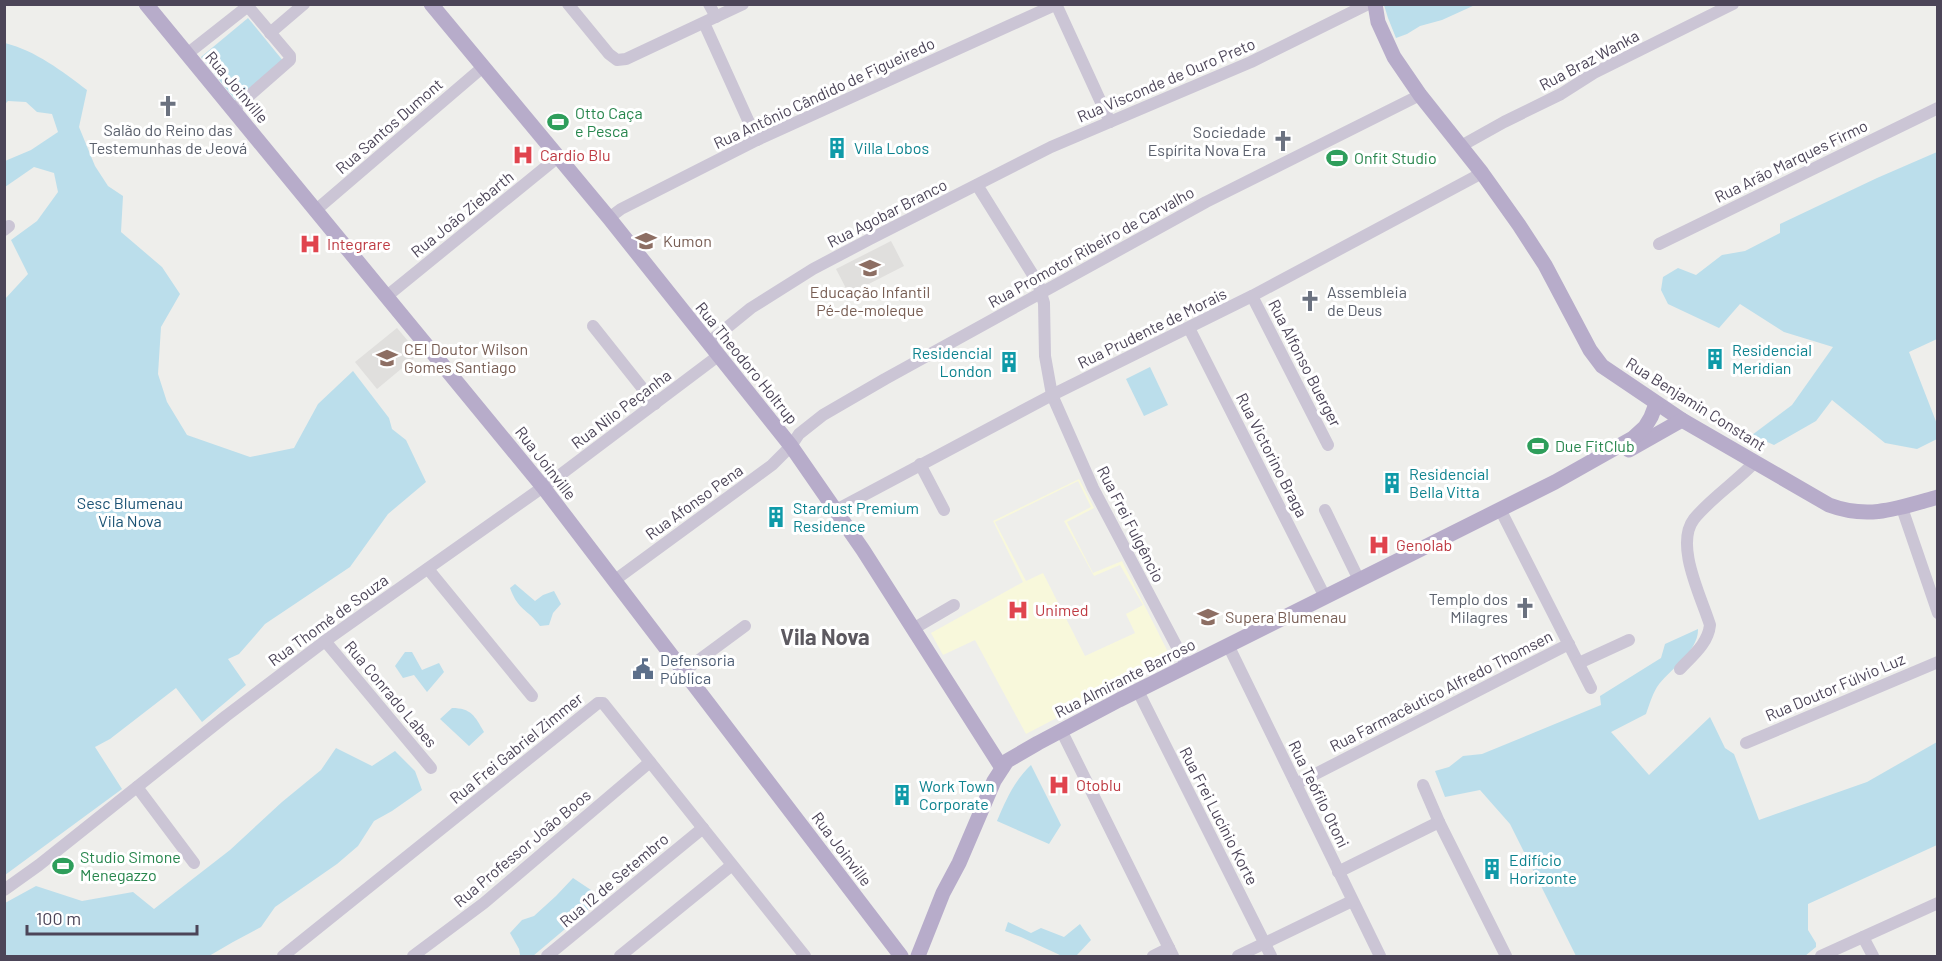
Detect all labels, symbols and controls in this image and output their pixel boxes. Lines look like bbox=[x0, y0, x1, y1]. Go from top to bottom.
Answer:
street label: Rua Braz Wanka bbox=[1536, 25, 1642, 94]
street label: Rua Antônio Cândido de Figueiredo bbox=[710, 33, 937, 152]
street label: Rua Visconde de Ouro Preto bbox=[1074, 33, 1258, 126]
street label: Rua Joinville bbox=[202, 47, 273, 126]
street label: Rua Santos Dumont bbox=[331, 74, 446, 177]
church icon: Salão do Reino das Testemunhas de Jeová bbox=[156, 94, 180, 118]
place label: Otto Caça e Pesca bbox=[575, 103, 643, 140]
sports icon: Otto Caça e Pesca bbox=[546, 110, 570, 134]
street label: Rua Arão Marques Firmo bbox=[1711, 115, 1870, 206]
place label: Salão do Reino das Testemunhas de Jeová bbox=[89, 120, 247, 157]
place label: Sociedade Espírita Nova Era bbox=[1148, 122, 1266, 159]
church icon: Sociedade Espírita Nova Era bbox=[1271, 129, 1295, 153]
building icon: Villa Lobos bbox=[825, 136, 849, 160]
place label: Villa Lobos bbox=[854, 138, 929, 157]
hospital icon: Cardio Blu bbox=[511, 143, 535, 167]
place label: Cardio Blu bbox=[540, 145, 611, 164]
sports icon: Onfit Studio bbox=[1325, 146, 1349, 170]
place label: Onfit Studio bbox=[1354, 148, 1437, 167]
street label: Rua João Ziebarth bbox=[407, 166, 517, 261]
street label: Rua Agobar Branco bbox=[824, 174, 950, 251]
street label: Rua Promotor Ribeiro de Carvalho bbox=[984, 182, 1197, 311]
school or university icon: Kumon bbox=[634, 229, 658, 253]
place label: Kumon bbox=[663, 231, 712, 250]
hospital icon: Integrare bbox=[298, 232, 322, 256]
place label: Integrare bbox=[327, 234, 391, 253]
school or university icon: Educação Infantil Pé-de-moleque bbox=[858, 256, 882, 280]
place label: Educação Infantil Pé-de-moleque bbox=[810, 282, 930, 319]
place label: Assembleia de Deus bbox=[1327, 282, 1407, 319]
street label: Rua Prudente de Morais bbox=[1074, 283, 1229, 372]
church icon: Assembleia de Deus bbox=[1298, 289, 1322, 313]
street label: Rua Alfonso Buerger bbox=[1265, 296, 1346, 430]
street label: Rua Theodoro Holtrup bbox=[692, 298, 802, 428]
place label: CEI Doutor Wilson Gomes Santiago bbox=[404, 339, 528, 376]
place label: Residencial Meridian bbox=[1732, 340, 1812, 377]
place label: Residencial London bbox=[912, 343, 992, 380]
school or university icon: CEI Doutor Wilson Gomes Santiago bbox=[375, 346, 399, 370]
building icon: Residencial Meridian bbox=[1703, 347, 1727, 371]
building icon: Residencial London bbox=[997, 350, 1021, 374]
street label: Rua Benjamin Constant bbox=[1623, 353, 1770, 454]
street label: Rua Nilo Peçanha bbox=[567, 365, 674, 452]
street label: Rua Victorino Braga bbox=[1233, 389, 1312, 520]
street label: Rua Joinville bbox=[512, 422, 581, 503]
sports icon: Due FitClub bbox=[1526, 434, 1550, 458]
place label: Due FitClub bbox=[1555, 436, 1635, 455]
street label: Rua Afonso Pena bbox=[641, 460, 746, 543]
street label: Rua Frei Fulgêncio bbox=[1094, 462, 1169, 585]
place label: Residencial Bella Vitta bbox=[1409, 464, 1489, 501]
building icon: Residencial Bella Vitta bbox=[1380, 471, 1404, 495]
park label: Sesc Blumenau Vila Nova bbox=[77, 493, 183, 530]
place label: Stardust Premium Residence bbox=[793, 498, 919, 535]
building icon: Stardust Premium Residence bbox=[764, 505, 788, 529]
hospital icon: Genolab bbox=[1367, 533, 1391, 557]
place label: Genolab bbox=[1396, 535, 1452, 554]
street label: Rua Thomé de Souza bbox=[264, 570, 391, 669]
place label: Templo dos Milagres bbox=[1429, 589, 1508, 626]
church icon: Templo dos Milagres bbox=[1513, 596, 1537, 620]
hospital icon: Unimed bbox=[1006, 598, 1030, 622]
place label: Unimed bbox=[1035, 600, 1088, 619]
school or university icon: Supera Blumenau bbox=[1196, 605, 1220, 629]
place label: Supera Blumenau bbox=[1225, 607, 1347, 626]
district label: Vila Nova bbox=[780, 623, 870, 649]
street label: Rua Farmacêutico Alfredo Thomsen bbox=[1326, 626, 1555, 755]
street label: Rua Almirante Barroso bbox=[1051, 634, 1198, 721]
street label: Rua Conrado Labes bbox=[341, 636, 442, 751]
street label: Rua Doutor Fúlvio Luz bbox=[1762, 649, 1907, 725]
place label: Defensoria Pública bbox=[660, 650, 735, 687]
public building icon: Defensoria Pública bbox=[631, 657, 655, 681]
street label: Rua Frei Gabriel Zimmer bbox=[445, 688, 586, 807]
street label: Rua Teófilo Otoni bbox=[1285, 737, 1354, 851]
street label: Rua Frei Lucínio Korte bbox=[1176, 743, 1263, 888]
hospital icon: Otoblu bbox=[1047, 773, 1071, 797]
place label: Otoblu bbox=[1076, 775, 1121, 794]
place label: Work Town Corporate bbox=[919, 776, 995, 813]
building icon: Work Town Corporate bbox=[890, 783, 914, 807]
street label: Rua Professor João Boos bbox=[449, 785, 594, 910]
street label: Rua Joinville bbox=[808, 808, 876, 889]
street label: Rua 12 de Setembro bbox=[556, 829, 672, 931]
place label: Studio Simone Menegazzo bbox=[80, 847, 181, 884]
place label: Edifício Horizonte bbox=[1509, 850, 1577, 887]
sports icon: Studio Simone Menegazzo bbox=[51, 854, 75, 878]
building icon: Edifício Horizonte bbox=[1480, 857, 1504, 881]
scale bar bbox=[27, 898, 196, 936]
text: 100 m bbox=[36, 907, 81, 929]

